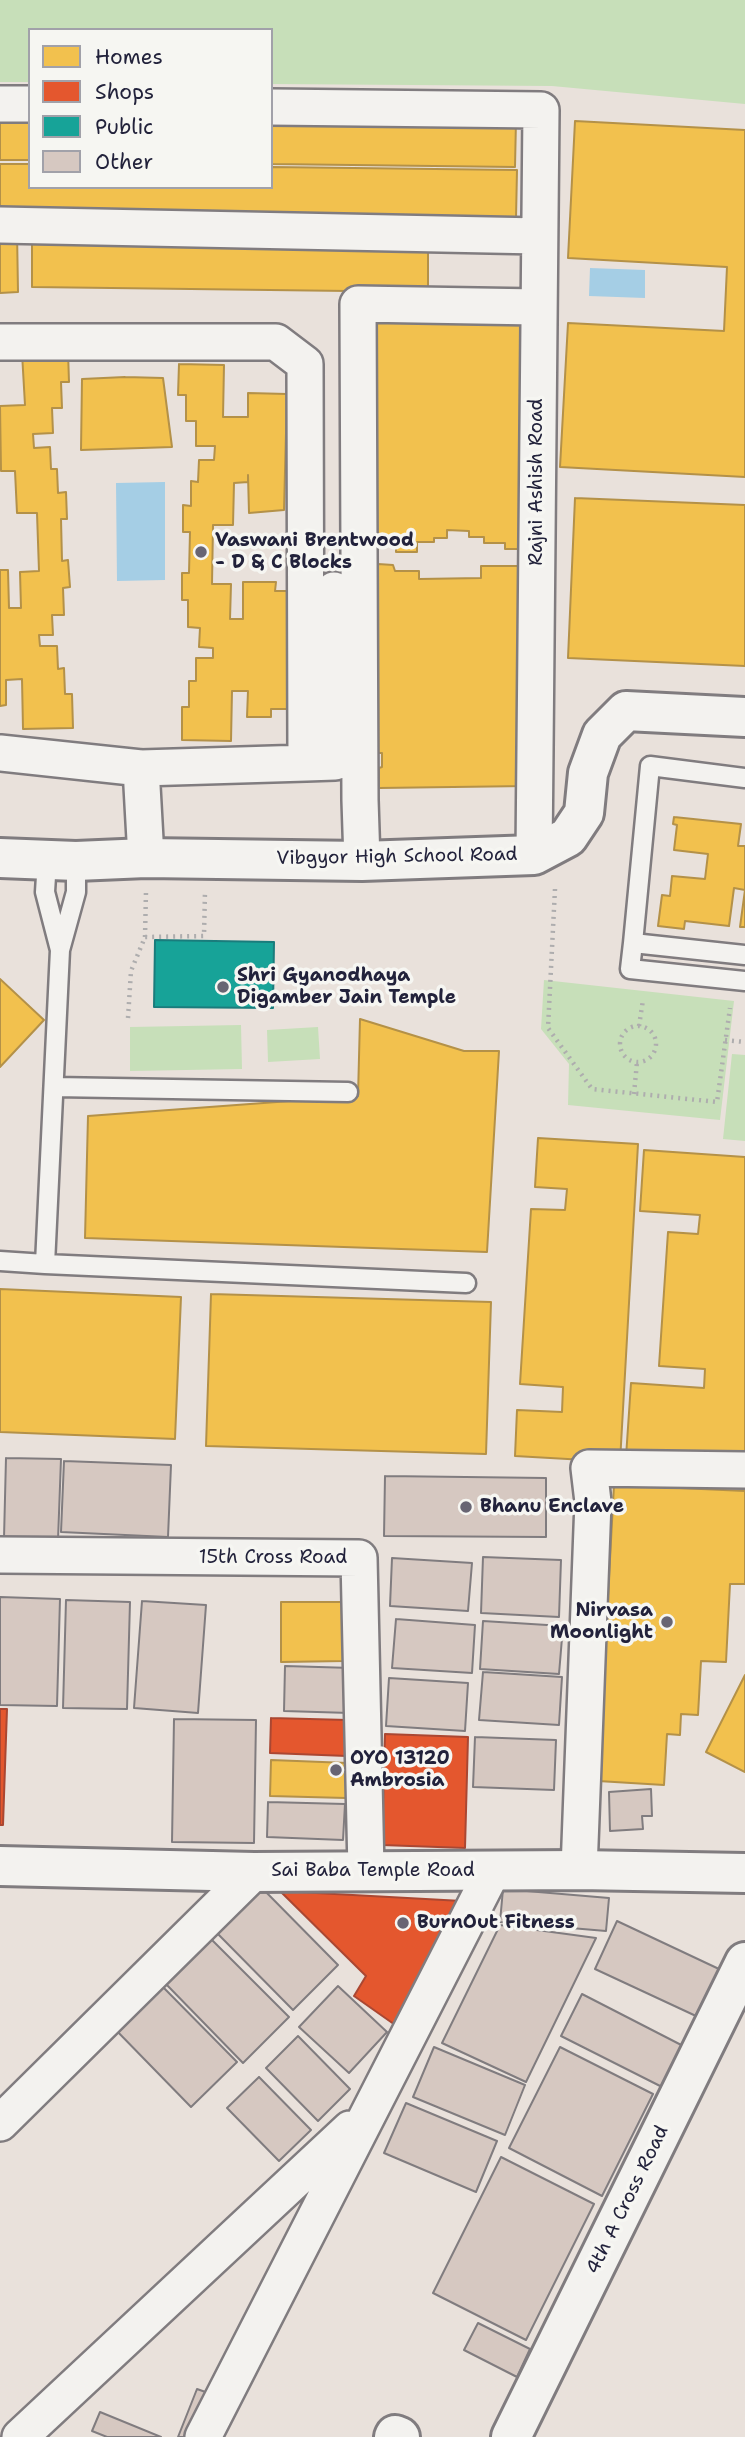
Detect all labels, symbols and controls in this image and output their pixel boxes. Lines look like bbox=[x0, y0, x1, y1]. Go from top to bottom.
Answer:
legend bbox=[28, 28, 273, 189]
text: Homes bbox=[95, 43, 163, 71]
text: Shops bbox=[95, 78, 154, 106]
text: Public bbox=[95, 113, 154, 141]
text: Other bbox=[95, 148, 153, 176]
street label: Rajni Ashish Road bbox=[526, 398, 548, 566]
place label: Vaswani Brentwood - D & C Blocks bbox=[215, 530, 414, 574]
marker: Vaswani Brentwood - D & C Blocks bbox=[193, 544, 209, 560]
street label: Vibgyor High School Road bbox=[276, 843, 518, 871]
place label: Shri Gyanodhaya Digamber Jain Temple bbox=[237, 965, 456, 1009]
marker: Shri Gyanodhaya Digamber Jain Temple bbox=[215, 979, 231, 995]
place label: Bhanu Enclave bbox=[480, 1496, 624, 1518]
marker: Bhanu Enclave bbox=[458, 1499, 474, 1515]
street label: 15th Cross Road bbox=[199, 1547, 347, 1569]
place label: Nirvasa Moonlight bbox=[550, 1600, 653, 1644]
marker: Nirvasa Moonlight bbox=[659, 1614, 675, 1630]
place label: OYO 13120 Ambrosia bbox=[350, 1748, 450, 1792]
marker: OYO 13120 Ambrosia bbox=[328, 1762, 344, 1778]
street label: Sai Baba Temple Road bbox=[271, 1860, 475, 1882]
place label: BurnOut Fitness bbox=[417, 1912, 575, 1934]
marker: BurnOut Fitness bbox=[395, 1915, 411, 1931]
street label: 4th A Cross Road bbox=[582, 2122, 674, 2278]

